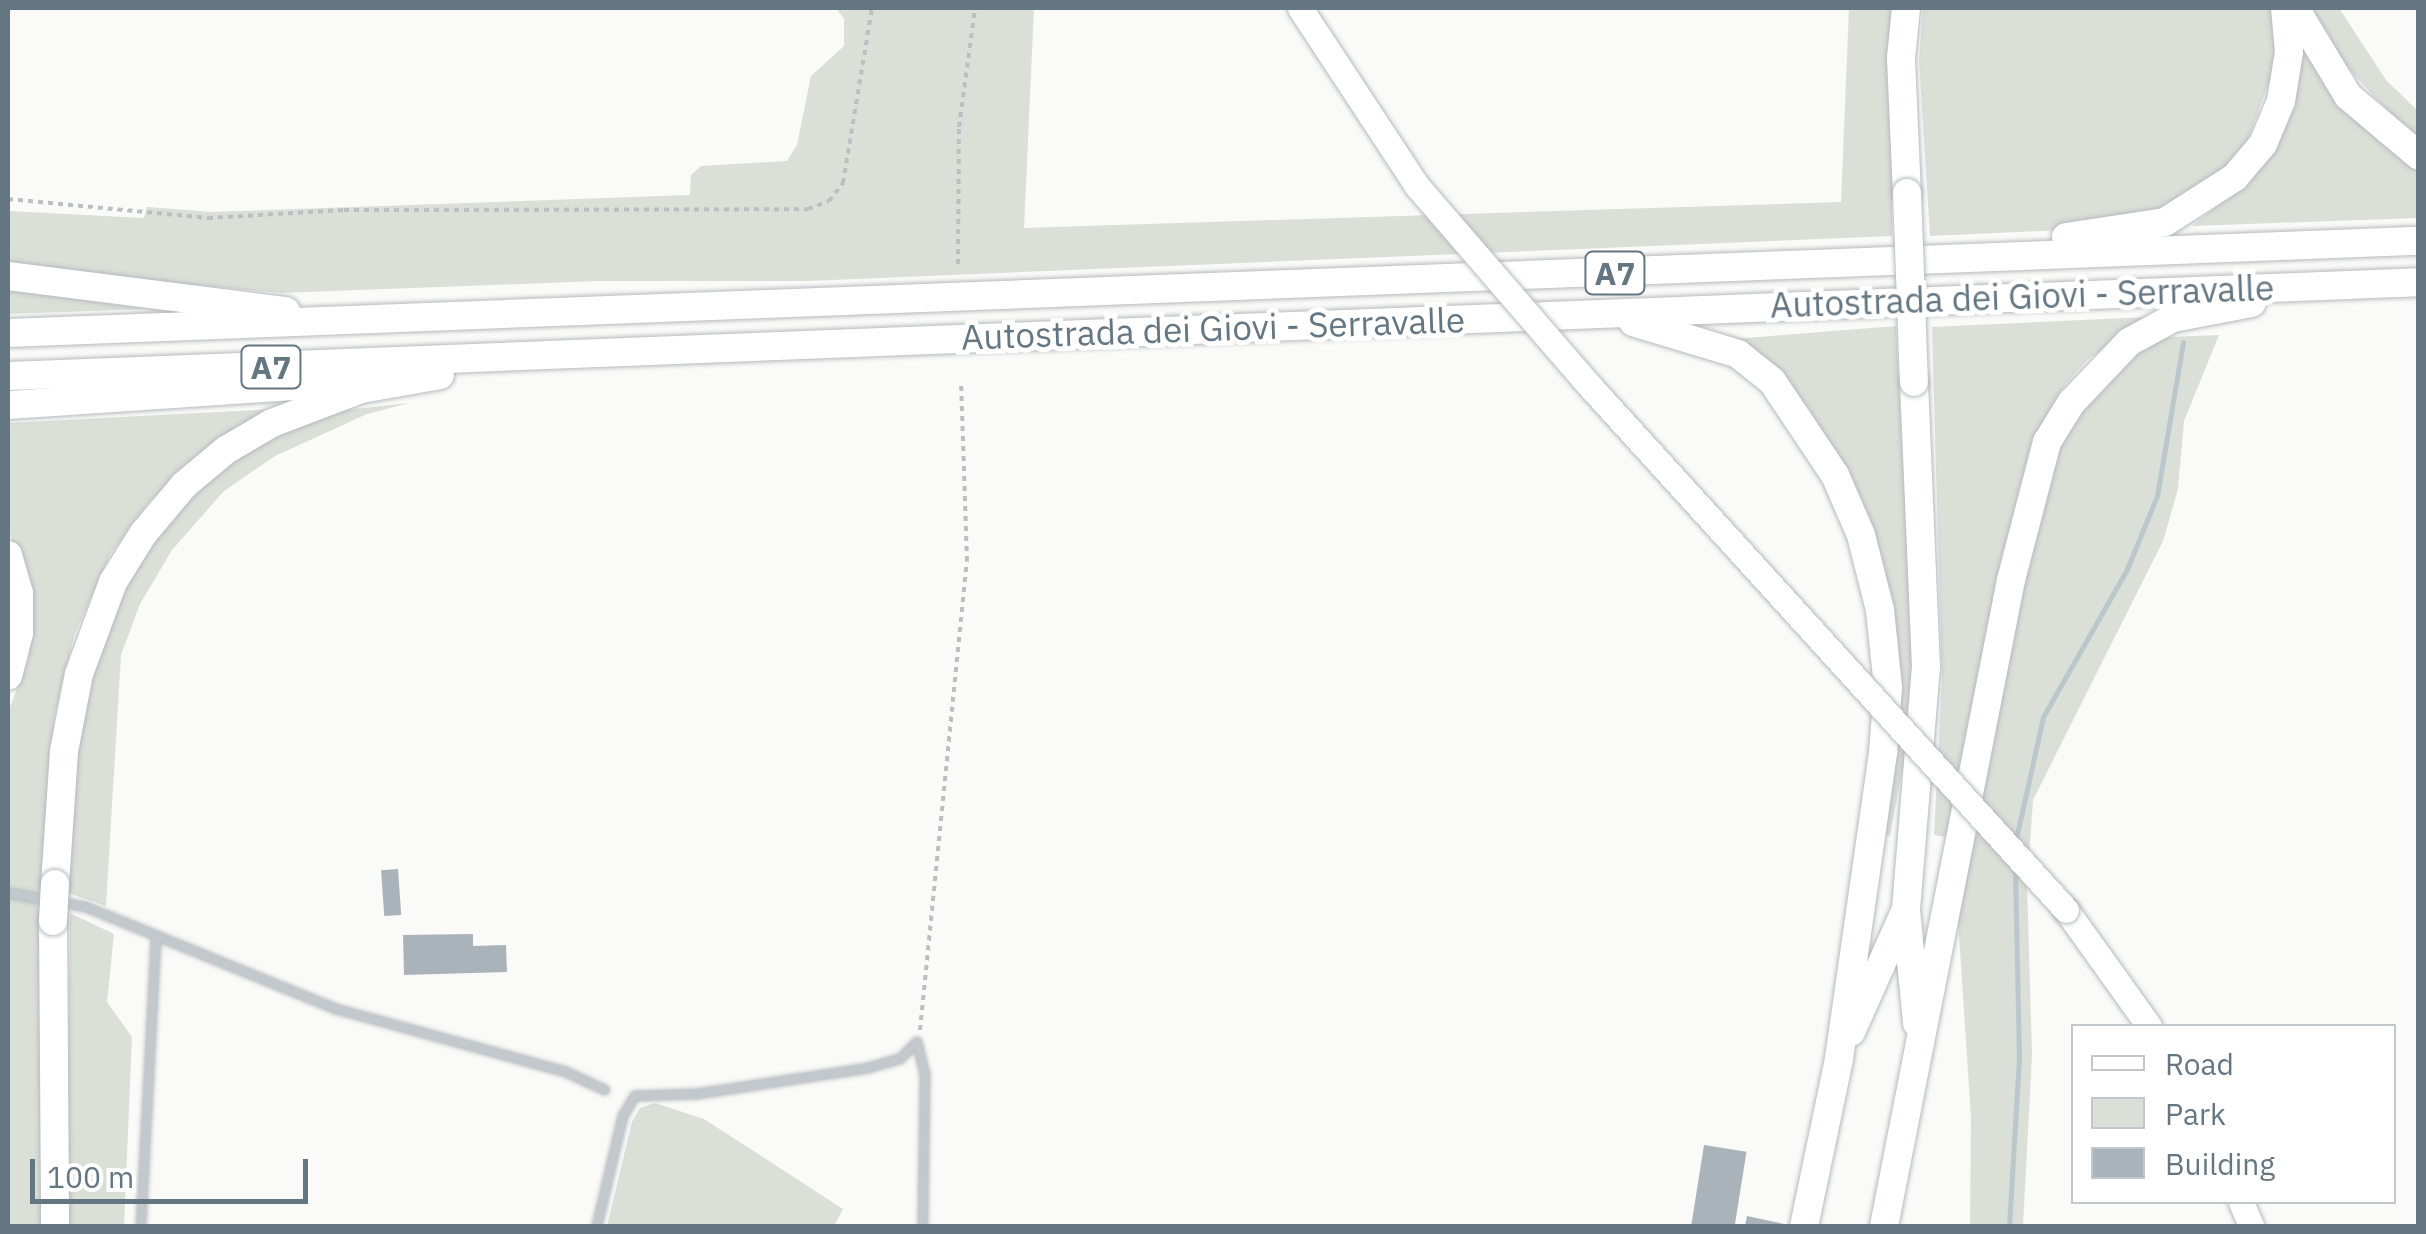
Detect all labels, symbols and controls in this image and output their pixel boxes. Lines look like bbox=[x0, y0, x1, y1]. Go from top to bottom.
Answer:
road number: A7 bbox=[1582, 246, 1648, 300]
street label: Autostrada dei Giovi - Serravalle bbox=[1769, 266, 2275, 326]
street label: Autostrada dei Giovi - Serravalle bbox=[960, 298, 1466, 358]
road number: A7 bbox=[238, 340, 304, 394]
legend bbox=[2071, 1024, 2396, 1204]
text: Road bbox=[2165, 1044, 2234, 1083]
text: Park bbox=[2165, 1094, 2226, 1133]
scale bar bbox=[35, 1139, 312, 1201]
text: Building bbox=[2165, 1144, 2275, 1183]
text: 100 m bbox=[47, 1157, 134, 1196]

